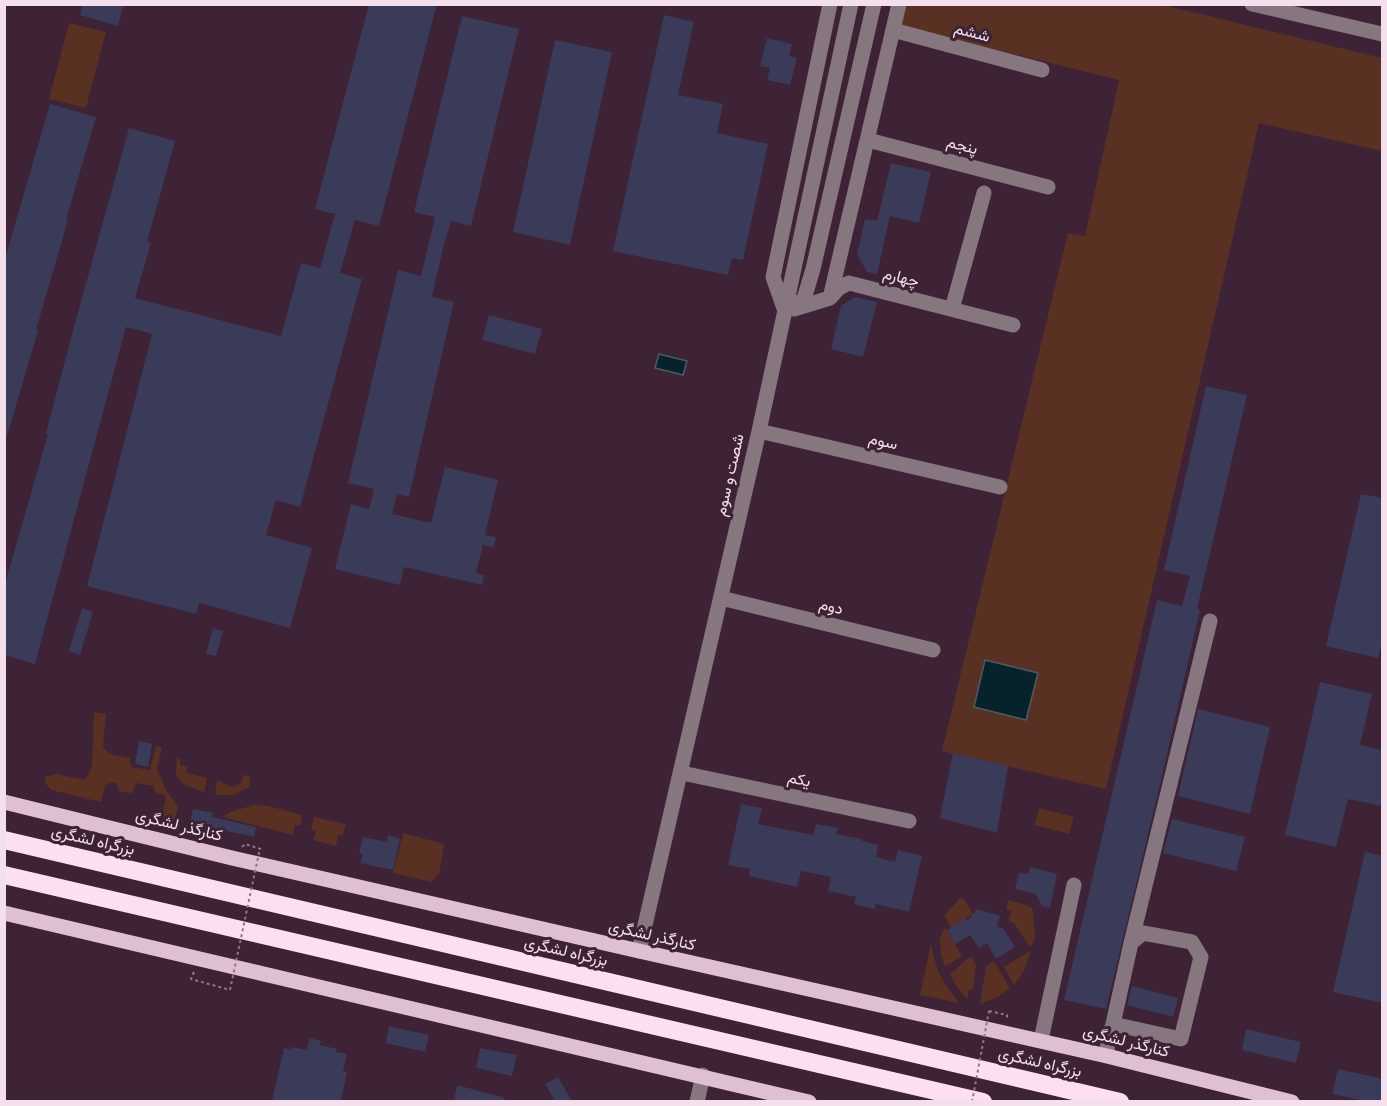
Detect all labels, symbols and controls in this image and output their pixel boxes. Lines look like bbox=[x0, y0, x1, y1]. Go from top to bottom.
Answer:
street label: ششم bbox=[952, 19, 992, 47]
street label: پنجم bbox=[944, 133, 980, 159]
street label: چهارم bbox=[881, 264, 921, 292]
street label: سوم bbox=[867, 429, 899, 455]
street label: شصت و سوم bbox=[711, 432, 749, 518]
street label: دوم bbox=[817, 595, 845, 619]
street label: یکم bbox=[786, 768, 812, 792]
street label: کنارگذر لشگری bbox=[134, 806, 224, 846]
street label: بزرگراه لشگری bbox=[49, 822, 137, 860]
street label: کنارگذر لشگری bbox=[607, 917, 697, 955]
street label: بزرگراه لشگری bbox=[522, 933, 610, 971]
street label: کنارگذر لشگری bbox=[1081, 1022, 1171, 1062]
street label: بزرگراه لشگری bbox=[996, 1044, 1084, 1082]

